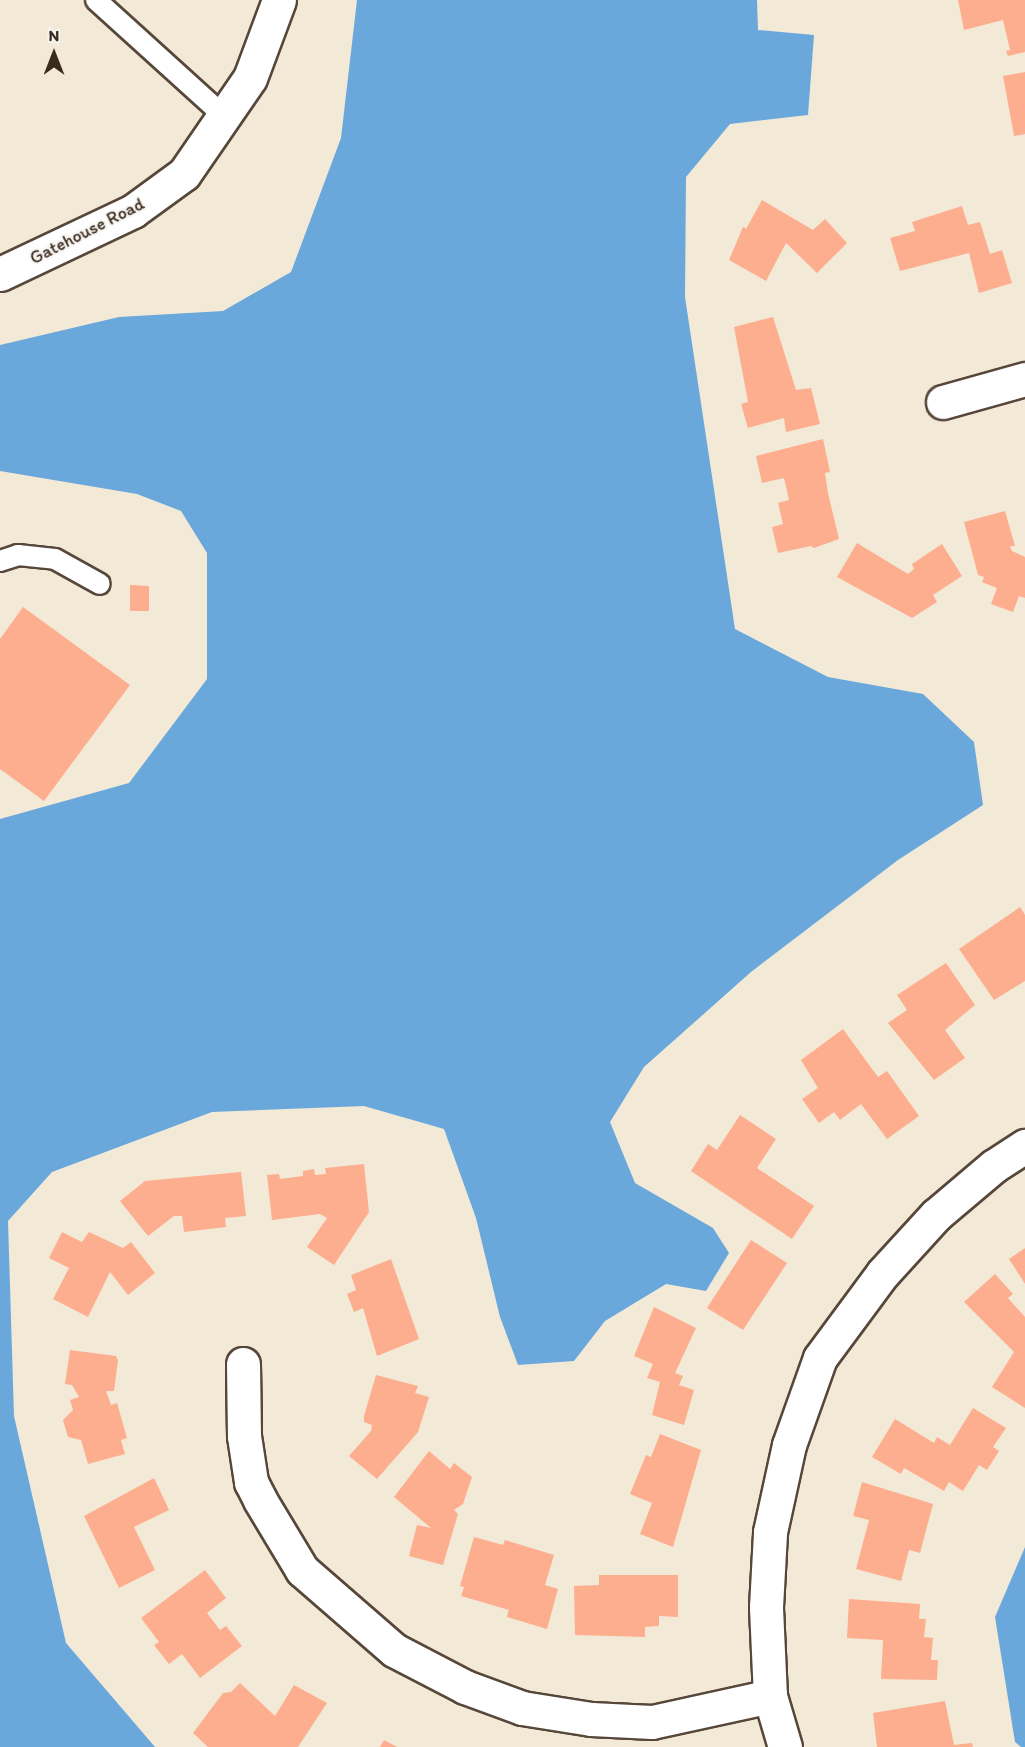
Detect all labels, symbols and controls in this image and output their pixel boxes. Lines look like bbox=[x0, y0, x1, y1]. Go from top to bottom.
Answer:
north arrow bbox=[24, 24, 84, 84]
text: N bbox=[49, 26, 59, 45]
street label: Gatehouse Road bbox=[27, 193, 147, 269]

